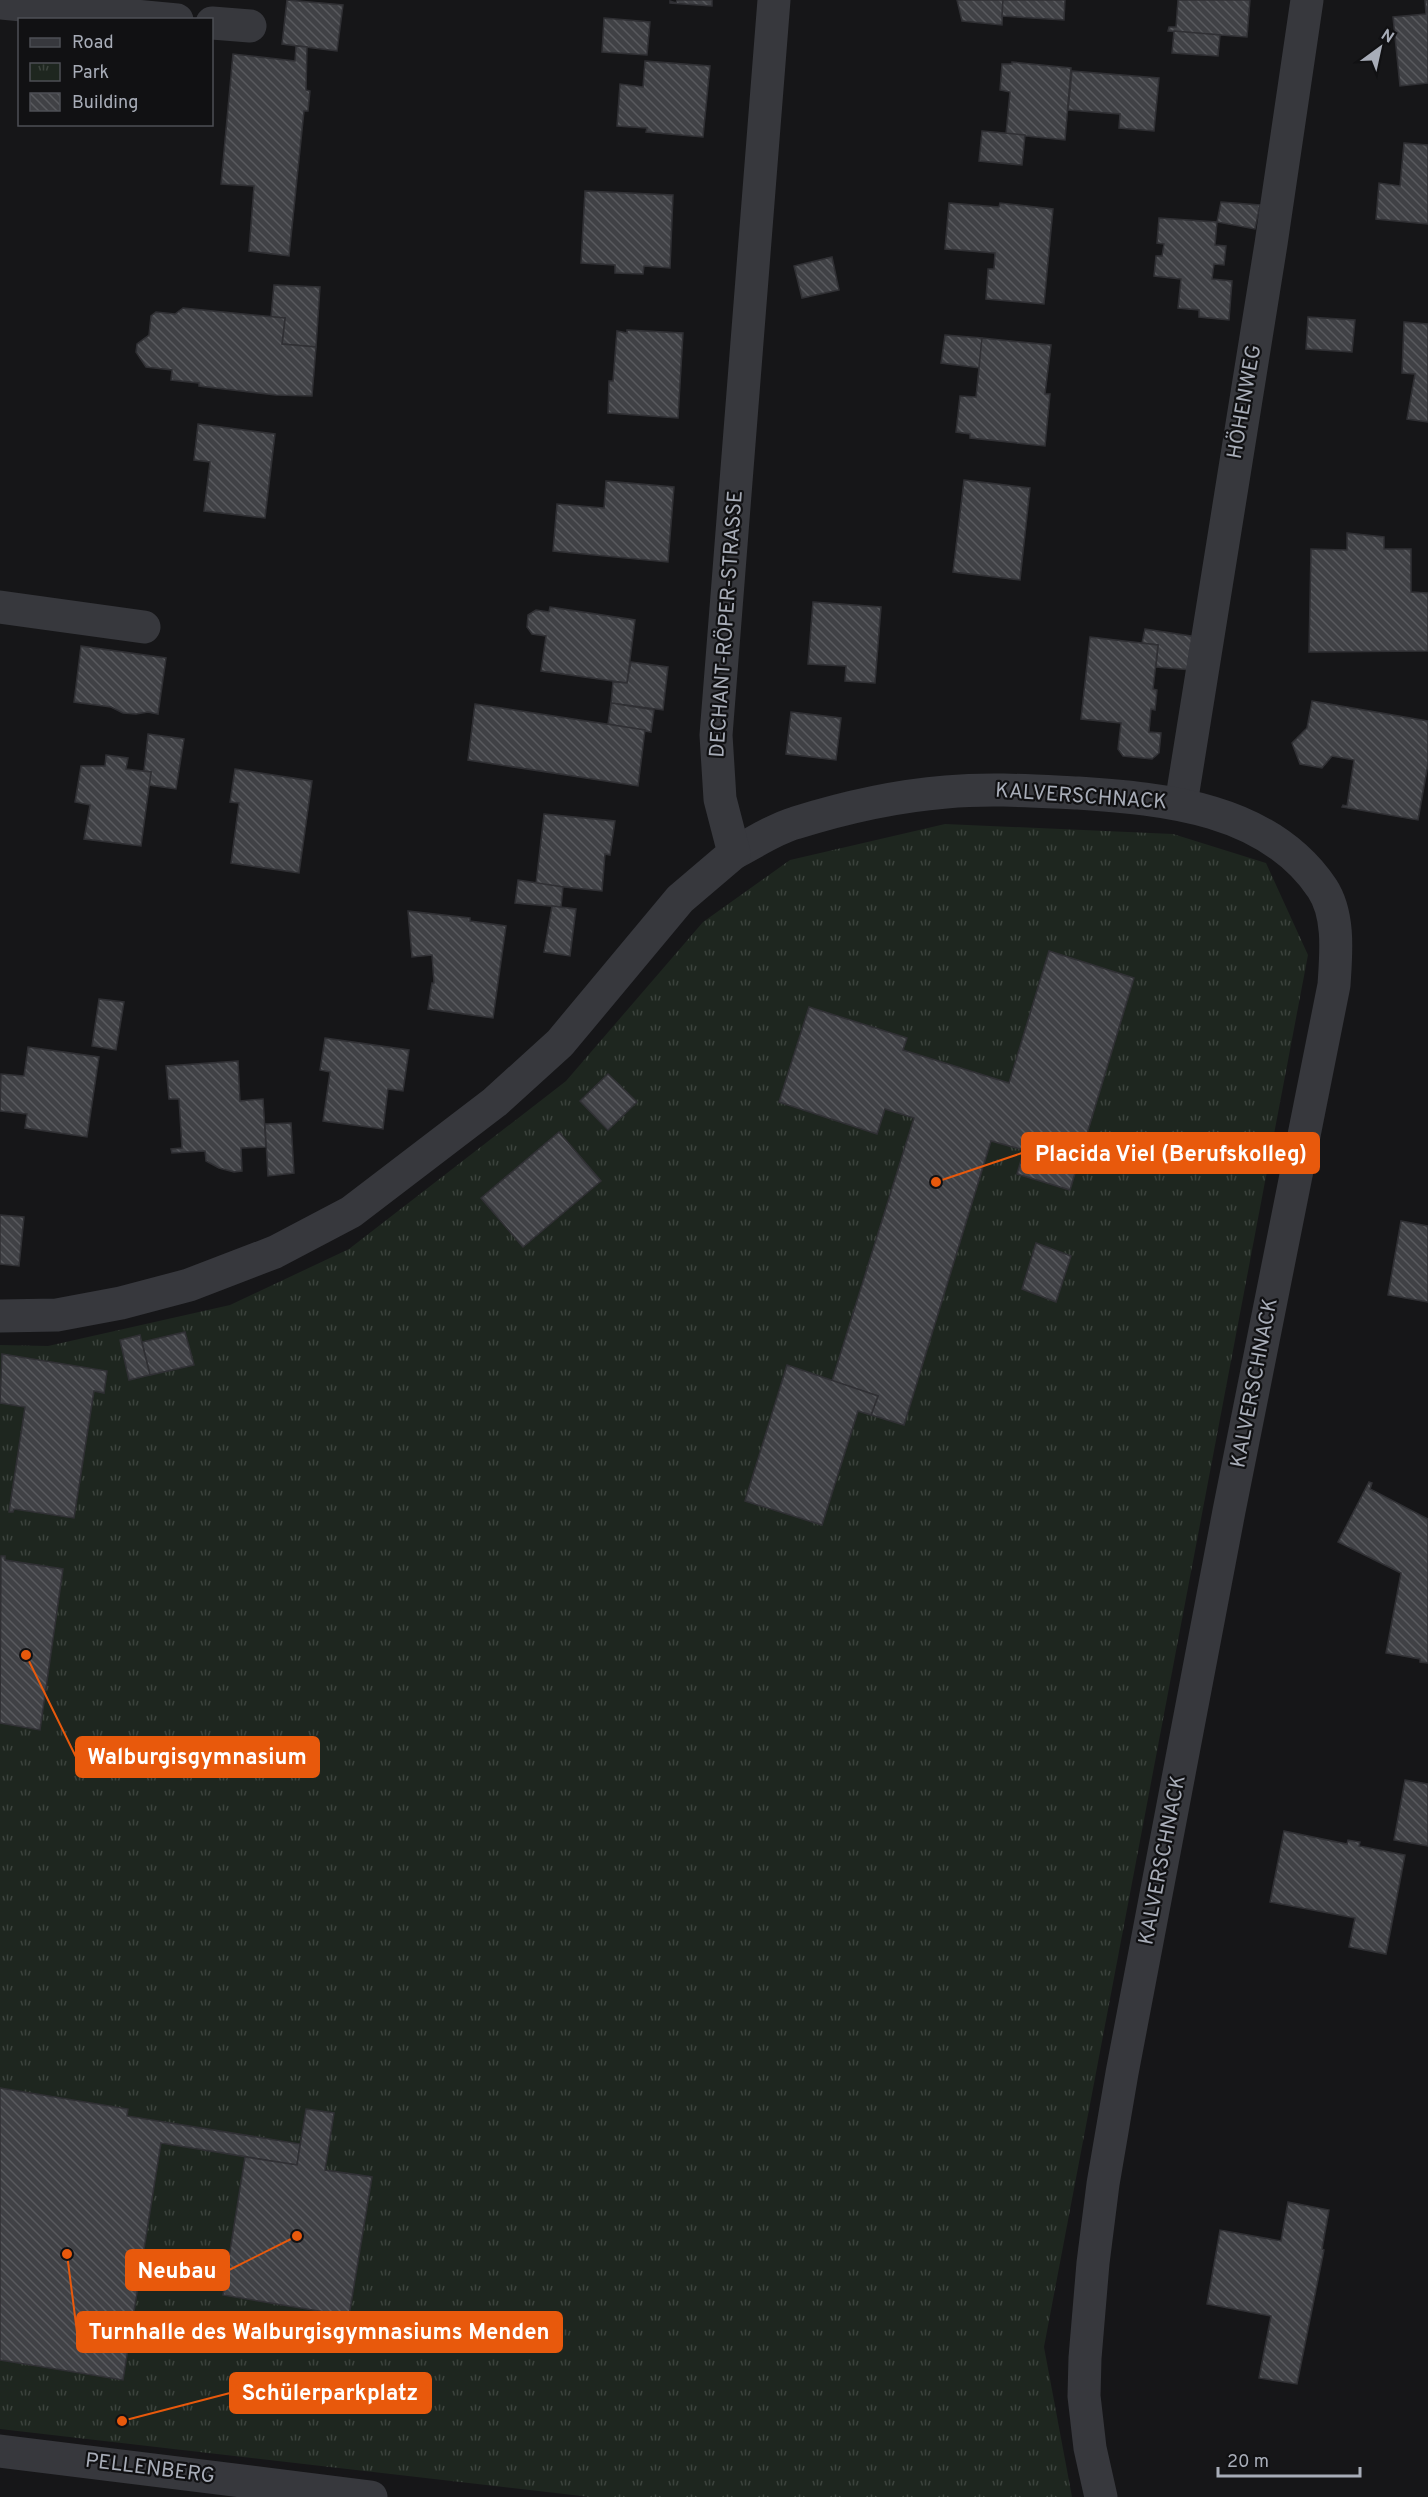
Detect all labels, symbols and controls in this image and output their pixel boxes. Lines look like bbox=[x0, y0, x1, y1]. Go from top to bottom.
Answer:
legend bbox=[18, 18, 213, 126]
north arrow bbox=[1350, 18, 1410, 78]
text: N bbox=[1377, 26, 1397, 49]
text: Road bbox=[72, 32, 114, 55]
text: Park bbox=[72, 62, 109, 85]
text: Building bbox=[72, 92, 138, 115]
street label: HÖHENWEG bbox=[1222, 343, 1268, 461]
street label: DECHANT-RÖPER-STRASSE bbox=[704, 490, 750, 758]
street label: KALVERSCHNACK bbox=[994, 778, 1168, 816]
callout: Placida Viel (Berufskolleg) bbox=[1022, 1133, 1319, 1173]
text: Placida Viel (Berufskolleg) bbox=[1035, 1142, 1307, 1169]
street label: KALVERSCHNACK bbox=[1225, 1296, 1285, 1470]
callout: Walburgisgymnasium bbox=[76, 1737, 319, 1777]
text: Walburgisgymnasium bbox=[87, 1745, 307, 1772]
street label: KALVERSCHNACK bbox=[1133, 1773, 1193, 1947]
callout: Neubau bbox=[126, 2250, 229, 2290]
text: Neubau bbox=[137, 2259, 217, 2286]
callout: Turnhalle des Walburgisgymnasiums Menden bbox=[77, 2312, 562, 2352]
text: Turnhalle des Walburgisgymnasiums Menden bbox=[88, 2320, 550, 2347]
callout: Schülerparkplatz bbox=[230, 2373, 431, 2413]
text: Schülerparkplatz bbox=[242, 2381, 418, 2408]
scale bar bbox=[1218, 2440, 1360, 2478]
street label: PELLENBERG bbox=[83, 2448, 217, 2490]
text: 20 m bbox=[1227, 2451, 1269, 2474]

